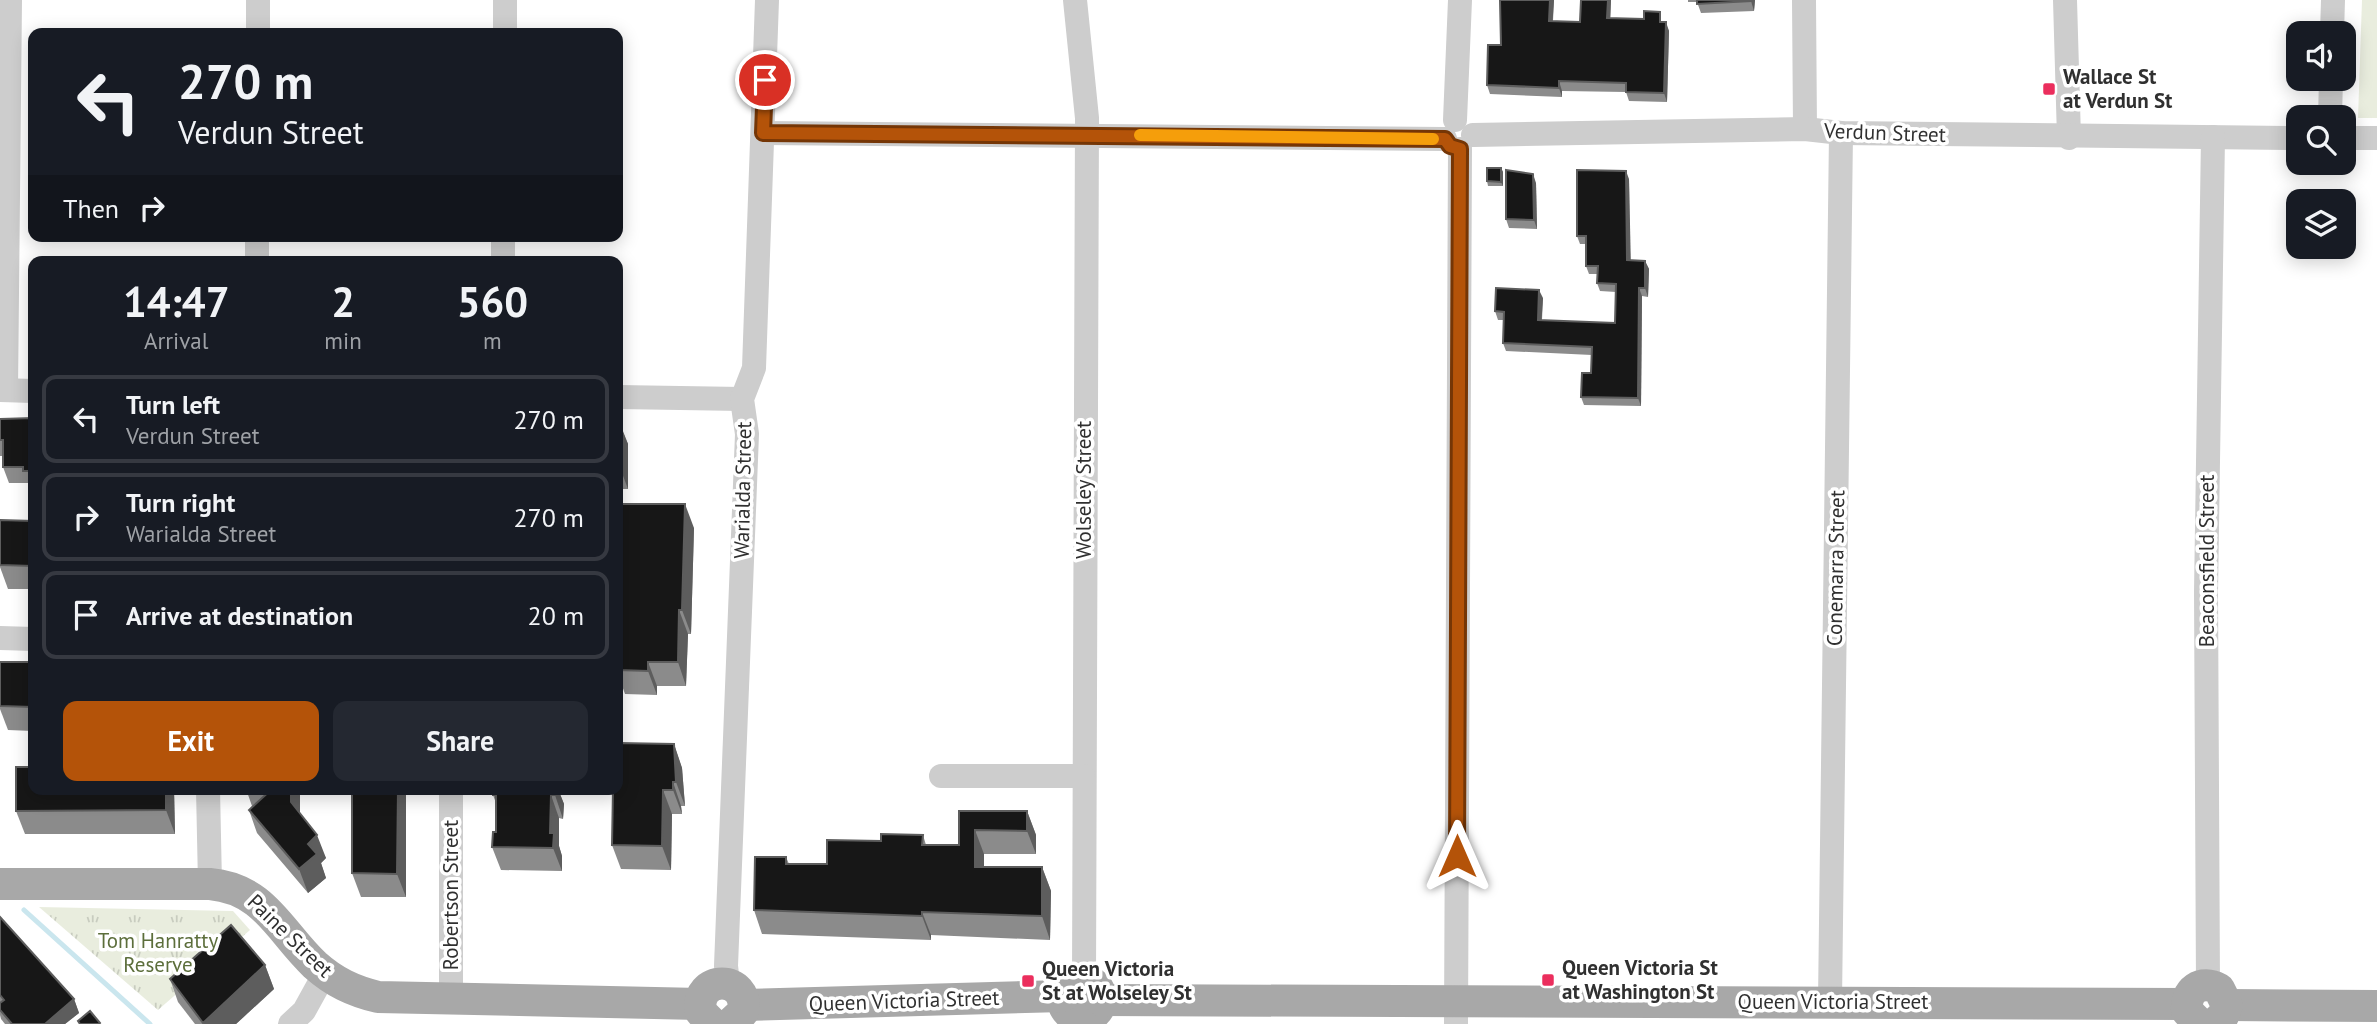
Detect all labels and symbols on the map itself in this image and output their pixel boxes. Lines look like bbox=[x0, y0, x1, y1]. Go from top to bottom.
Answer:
pin bbox=[735, 50, 795, 110]
place label: Wallace St at Verdun St bbox=[2063, 63, 2173, 114]
marker: Wallace St at Verdun St bbox=[2041, 81, 2057, 97]
street label: Verdun Street bbox=[1823, 117, 1946, 148]
street label: Warialda Street bbox=[728, 421, 757, 559]
street label: Wolseley Street bbox=[1070, 421, 1097, 559]
street label: Beaconsfield Street bbox=[2193, 475, 2220, 647]
street label: Conemarra Street bbox=[1821, 490, 1850, 646]
position arrow bbox=[1420, 819, 1494, 893]
street label: Robertson Street bbox=[437, 820, 464, 970]
street label: Paine Street bbox=[242, 888, 339, 983]
park label: Tom Hanratty Reserve bbox=[98, 927, 218, 978]
place label: Queen Victoria St at Washington St bbox=[1562, 954, 1718, 1005]
place label: Queen Victoria St at Wolseley St bbox=[1042, 955, 1193, 1006]
marker: Queen Victoria St at Washington St bbox=[1540, 972, 1556, 988]
marker: Queen Victoria St at Wolseley St bbox=[1020, 973, 1036, 989]
street label: Queen Victoria Street bbox=[808, 984, 1000, 1017]
street label: Queen Victoria Street bbox=[1738, 988, 1928, 1015]

